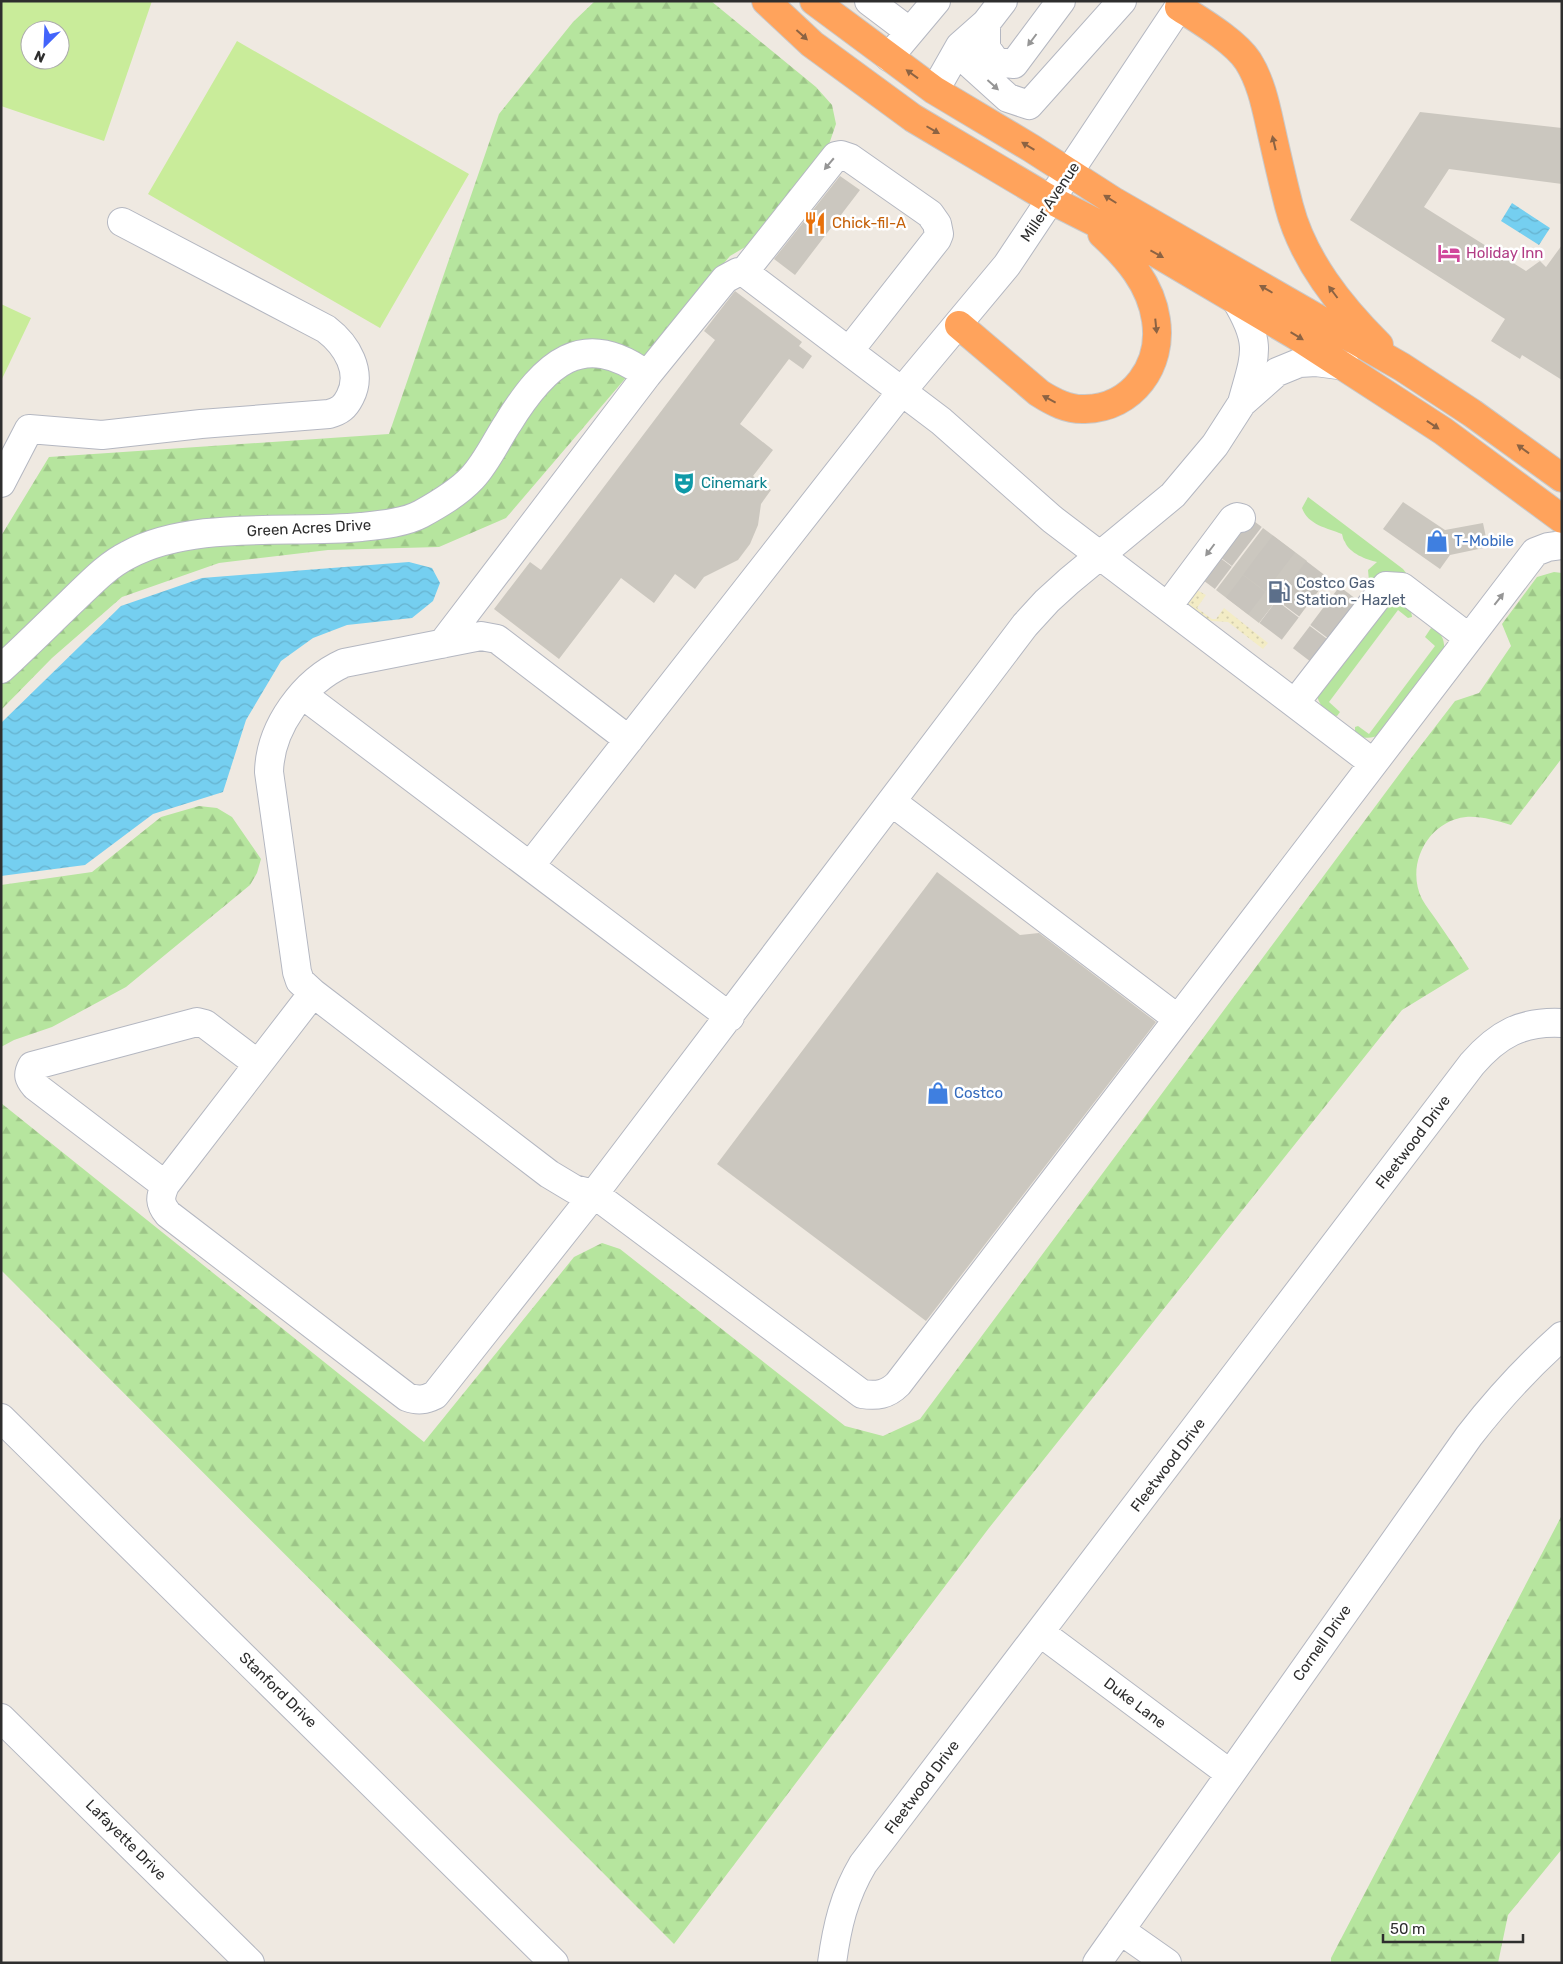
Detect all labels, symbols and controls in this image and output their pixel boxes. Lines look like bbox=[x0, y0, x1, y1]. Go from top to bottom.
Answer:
north arrow bbox=[20, 20, 70, 70]
one-way arrow bbox=[795, 29, 807, 41]
one-way arrow bbox=[1027, 33, 1037, 47]
text: N bbox=[32, 47, 48, 66]
one-way arrow bbox=[905, 69, 919, 79]
one-way arrow bbox=[986, 79, 998, 91]
one-way arrow bbox=[925, 126, 940, 134]
one-way arrow bbox=[1270, 135, 1278, 150]
one-way arrow bbox=[1021, 141, 1034, 151]
one-way arrow bbox=[823, 157, 834, 170]
street label: Miller Avenue bbox=[1017, 159, 1083, 245]
one-way arrow bbox=[1104, 194, 1117, 204]
restaurant icon: Chick-fil-A bbox=[802, 210, 828, 236]
place label: Chick-fil-A bbox=[832, 214, 906, 232]
hotel icon: Holiday Inn bbox=[1436, 240, 1462, 266]
place label: Holiday Inn bbox=[1466, 244, 1543, 262]
one-way arrow bbox=[1149, 250, 1164, 258]
one-way arrow bbox=[1259, 285, 1274, 293]
one-way arrow bbox=[1328, 285, 1338, 299]
one-way arrow bbox=[1153, 318, 1161, 334]
one-way arrow bbox=[1290, 332, 1303, 341]
one-way arrow bbox=[1042, 395, 1057, 403]
one-way arrow bbox=[1426, 420, 1440, 429]
one-way arrow bbox=[1516, 444, 1530, 454]
theatre icon: Cinemark bbox=[671, 470, 697, 496]
place label: Cinemark bbox=[701, 474, 767, 492]
street label: Green Acres Drive bbox=[246, 516, 372, 540]
shop icon: T-Mobile bbox=[1424, 528, 1450, 554]
place label: T-Mobile bbox=[1454, 532, 1514, 550]
one-way arrow bbox=[1204, 543, 1215, 556]
place label: Costco Gas Station - Hazlet bbox=[1296, 574, 1406, 609]
fuel station icon: Costco Gas Station - Hazlet bbox=[1266, 579, 1292, 605]
one-way arrow bbox=[1494, 592, 1504, 606]
shop icon: Costco bbox=[925, 1080, 951, 1106]
place label: Costco bbox=[954, 1084, 1003, 1102]
street label: Fleetwood Drive bbox=[1372, 1092, 1454, 1192]
street label: Fleetwood Drive bbox=[1127, 1415, 1209, 1515]
street label: Cornell Drive bbox=[1289, 1601, 1355, 1685]
street label: Stanford Drive bbox=[235, 1648, 321, 1732]
street label: Duke Lane bbox=[1100, 1674, 1170, 1732]
street label: Fleetwood Drive bbox=[881, 1737, 963, 1837]
street label: Lafayette Drive bbox=[82, 1796, 170, 1884]
scale bar bbox=[1383, 1912, 1523, 1944]
text: 50 m bbox=[1390, 1920, 1425, 1938]

